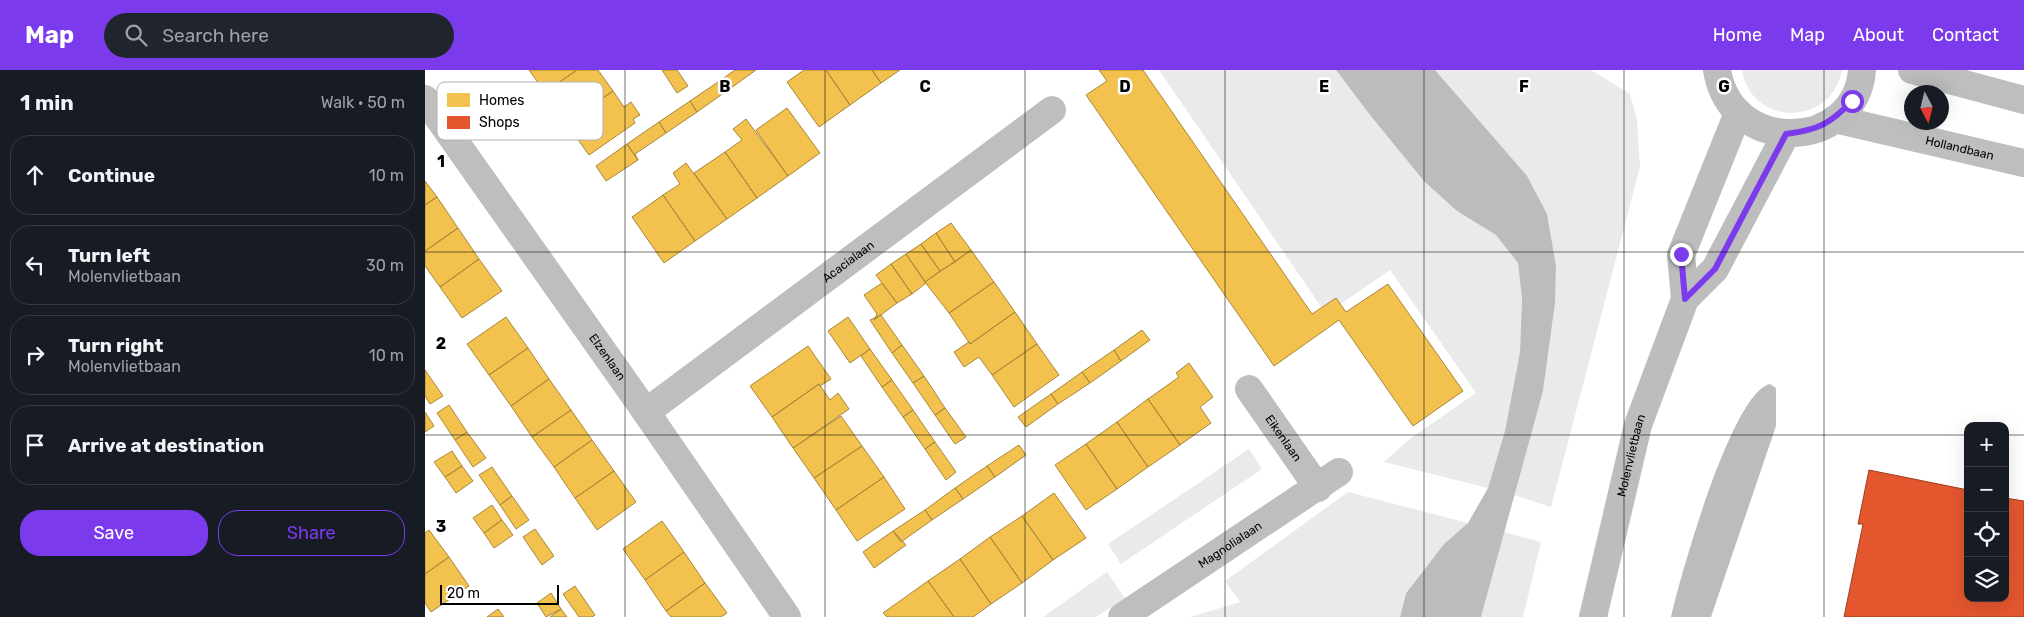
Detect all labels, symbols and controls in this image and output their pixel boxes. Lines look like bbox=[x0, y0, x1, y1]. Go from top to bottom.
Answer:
search box bbox=[104, 13, 454, 58]
text: Map bbox=[25, 21, 74, 49]
icon: search bbox=[122, 21, 150, 49]
text: Search here bbox=[162, 24, 269, 47]
text: Home bbox=[1713, 24, 1762, 46]
text: Map bbox=[1790, 24, 1825, 46]
text: About bbox=[1853, 24, 1904, 46]
text: Contact bbox=[1932, 24, 1999, 46]
text: B bbox=[719, 77, 731, 96]
text: C bbox=[919, 77, 931, 96]
text: D bbox=[1119, 77, 1131, 96]
text: E bbox=[1319, 77, 1329, 96]
text: F bbox=[1519, 77, 1529, 96]
text: G bbox=[1718, 77, 1730, 96]
legend bbox=[437, 82, 603, 140]
north arrow bbox=[1904, 85, 1949, 130]
text: 1 min bbox=[20, 90, 74, 115]
route start bbox=[1841, 90, 1864, 113]
text: Homes bbox=[479, 92, 524, 109]
text: Walk · 50 m bbox=[321, 93, 405, 112]
text: Shops bbox=[479, 114, 520, 131]
street label: Hollandbaan bbox=[1924, 133, 1995, 163]
text: 1 bbox=[437, 152, 445, 171]
icon: ahead bbox=[21, 161, 49, 189]
text: Continue bbox=[68, 164, 155, 187]
text: 10 m bbox=[369, 166, 404, 185]
street label: Acacialaan bbox=[820, 238, 877, 285]
route end bbox=[1670, 243, 1693, 266]
text: Turn left bbox=[68, 244, 150, 267]
icon: left bbox=[21, 251, 49, 279]
text: 30 m bbox=[366, 256, 404, 275]
text: Molenvlietbaan bbox=[68, 267, 181, 286]
street label: Elzenlaan bbox=[586, 331, 628, 383]
text: Turn right bbox=[68, 334, 163, 357]
text: 2 bbox=[436, 334, 446, 353]
icon: right bbox=[21, 341, 49, 369]
text: 10 m bbox=[369, 346, 404, 365]
text: Molenvlietbaan bbox=[68, 357, 181, 376]
street label: Eikenlaan bbox=[1262, 412, 1304, 464]
street label: Molenvlietbaan bbox=[1614, 412, 1648, 498]
map controls bbox=[1964, 422, 2009, 602]
button: + bbox=[1964, 422, 2009, 467]
icon: arrive bbox=[21, 431, 49, 459]
text: Arrive at destination bbox=[68, 434, 264, 457]
button: − bbox=[1964, 467, 2009, 512]
button: Save bbox=[20, 510, 208, 556]
button: Share bbox=[218, 510, 405, 556]
button: locate bbox=[1964, 512, 2009, 557]
text: 3 bbox=[436, 517, 446, 536]
street label: Magnolialaan bbox=[1196, 519, 1264, 571]
button: layers bbox=[1964, 557, 2009, 602]
scale bar bbox=[440, 582, 559, 605]
text: 20 m bbox=[447, 585, 480, 602]

